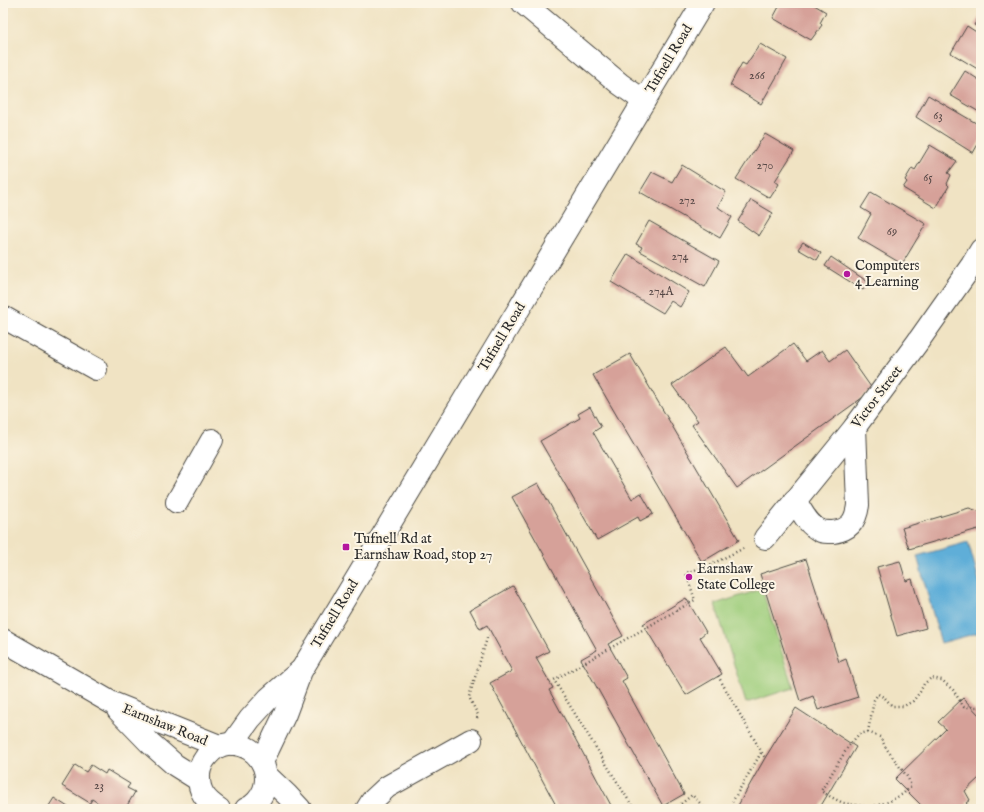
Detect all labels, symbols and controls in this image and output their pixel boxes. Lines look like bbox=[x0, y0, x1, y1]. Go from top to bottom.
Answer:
street label: Tufnell Road bbox=[641, 21, 697, 97]
house number: 266 bbox=[749, 68, 766, 83]
house number: 63 bbox=[933, 108, 943, 123]
house number: 270 bbox=[756, 158, 774, 173]
house number: 65 bbox=[923, 170, 933, 185]
house number: 272 bbox=[679, 193, 696, 208]
house number: 69 bbox=[887, 224, 897, 239]
house number: 274 bbox=[672, 249, 689, 264]
place label: Computers 4 Learning bbox=[855, 257, 920, 291]
marker: Computers 4 Learning bbox=[842, 269, 852, 279]
house number: 274A bbox=[648, 284, 674, 299]
street label: Tufnell Road bbox=[474, 299, 530, 375]
street label: Victor Street bbox=[847, 362, 907, 433]
place label: Tufnell Rd at Earnshaw Road, stop 27 bbox=[354, 530, 492, 564]
marker: Tufnell Rd at Earnshaw Road, stop 27 bbox=[341, 542, 351, 552]
place label: Earnshaw State College bbox=[697, 560, 775, 594]
marker: Earnshaw State College bbox=[684, 572, 694, 582]
street label: Tufnell Road bbox=[307, 576, 363, 652]
street label: Earnshaw Road bbox=[120, 700, 211, 750]
house number: 23 bbox=[94, 778, 104, 793]

